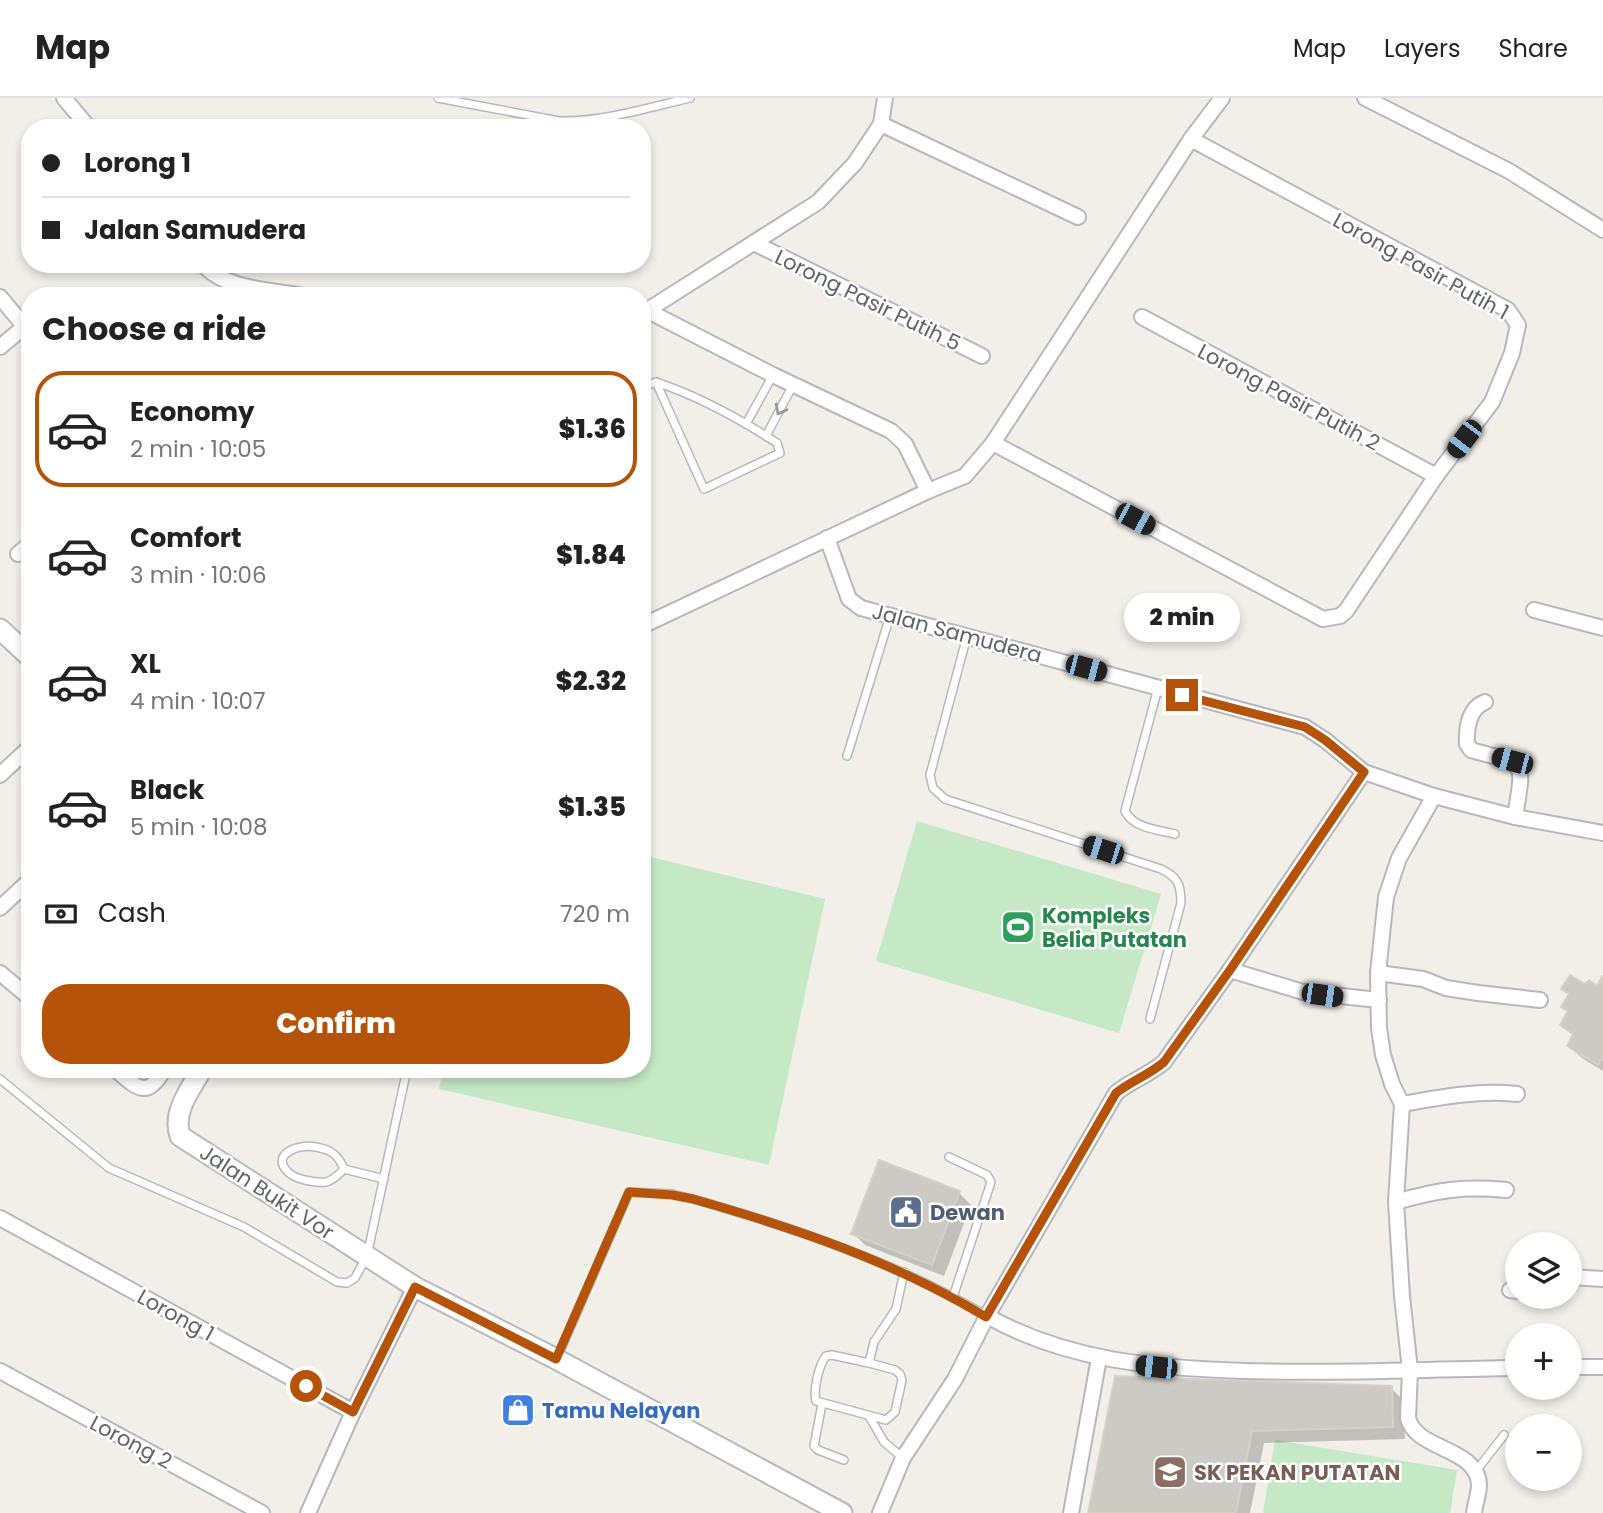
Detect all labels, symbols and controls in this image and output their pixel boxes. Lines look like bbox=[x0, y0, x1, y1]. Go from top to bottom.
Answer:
text: Map bbox=[35, 24, 110, 71]
text: Map bbox=[1293, 32, 1346, 65]
text: Layers bbox=[1384, 32, 1460, 65]
text: Share bbox=[1498, 32, 1568, 65]
text: Lorong 1 bbox=[84, 145, 191, 181]
street label: Lorong Pasir Putih 1 bbox=[1328, 206, 1514, 326]
text: Jalan Samudera bbox=[84, 212, 306, 248]
street label: Lorong Pasir Putih 5 bbox=[770, 242, 966, 358]
text: Choose a ride bbox=[42, 306, 266, 351]
street label: Lorong Pasir Putih 2 bbox=[1193, 337, 1385, 457]
text: Economy bbox=[130, 394, 254, 430]
icon: car bbox=[46, 398, 109, 461]
one-way arrow bbox=[774, 403, 788, 416]
text: $1.36 bbox=[559, 411, 626, 447]
car bbox=[1443, 416, 1486, 462]
text: 2 min · 10:05 bbox=[130, 433, 266, 465]
car bbox=[1112, 500, 1159, 538]
text: Comfort bbox=[130, 520, 242, 556]
icon: car bbox=[46, 524, 109, 587]
text: $1.84 bbox=[556, 537, 626, 573]
text: 3 min · 10:06 bbox=[130, 559, 267, 591]
callout: 2 min bbox=[1124, 594, 1240, 642]
street label: Jalan Samudera bbox=[869, 596, 1045, 670]
text: 2 min bbox=[1150, 601, 1214, 633]
text: XL bbox=[130, 646, 161, 682]
icon: car bbox=[46, 650, 109, 713]
car bbox=[1063, 652, 1110, 684]
text: $2.32 bbox=[556, 663, 626, 699]
route end bbox=[1166, 679, 1198, 711]
text: 4 min · 10:07 bbox=[130, 685, 266, 717]
car bbox=[1489, 745, 1536, 777]
text: Black bbox=[130, 772, 204, 808]
icon: car bbox=[46, 776, 109, 839]
text: $1.35 bbox=[558, 789, 626, 825]
text: 5 min · 10:08 bbox=[130, 811, 267, 843]
car bbox=[1080, 834, 1127, 866]
icon: cash bbox=[42, 895, 80, 933]
text: Cash bbox=[98, 895, 166, 931]
text: 720 m bbox=[560, 898, 630, 930]
place label: Kompleks Belia Putatan bbox=[1042, 901, 1187, 954]
sports icon: Kompleks Belia Putatan bbox=[999, 908, 1037, 946]
car bbox=[1300, 982, 1345, 1008]
button: Confirm bbox=[42, 984, 630, 1064]
street label: Jalan Bukit Vor bbox=[194, 1138, 340, 1246]
public building icon: Dewan bbox=[887, 1193, 925, 1231]
place label: Dewan bbox=[930, 1198, 1005, 1227]
map controls bbox=[1505, 1232, 1582, 1491]
button: layers bbox=[1505, 1232, 1582, 1309]
street label: Lorong 1 bbox=[132, 1282, 220, 1348]
button: + bbox=[1505, 1323, 1582, 1400]
car bbox=[1135, 1354, 1178, 1380]
route start bbox=[290, 1370, 322, 1402]
shop icon: Tamu Nelayan bbox=[499, 1391, 537, 1429]
place label: Tamu Nelayan bbox=[542, 1396, 700, 1425]
street label: Lorong 2 bbox=[85, 1408, 177, 1476]
button: − bbox=[1505, 1414, 1582, 1491]
school or university icon: SK PEKAN PUTATAN bbox=[1151, 1453, 1189, 1491]
place label: SK PEKAN PUTATAN bbox=[1194, 1458, 1400, 1487]

